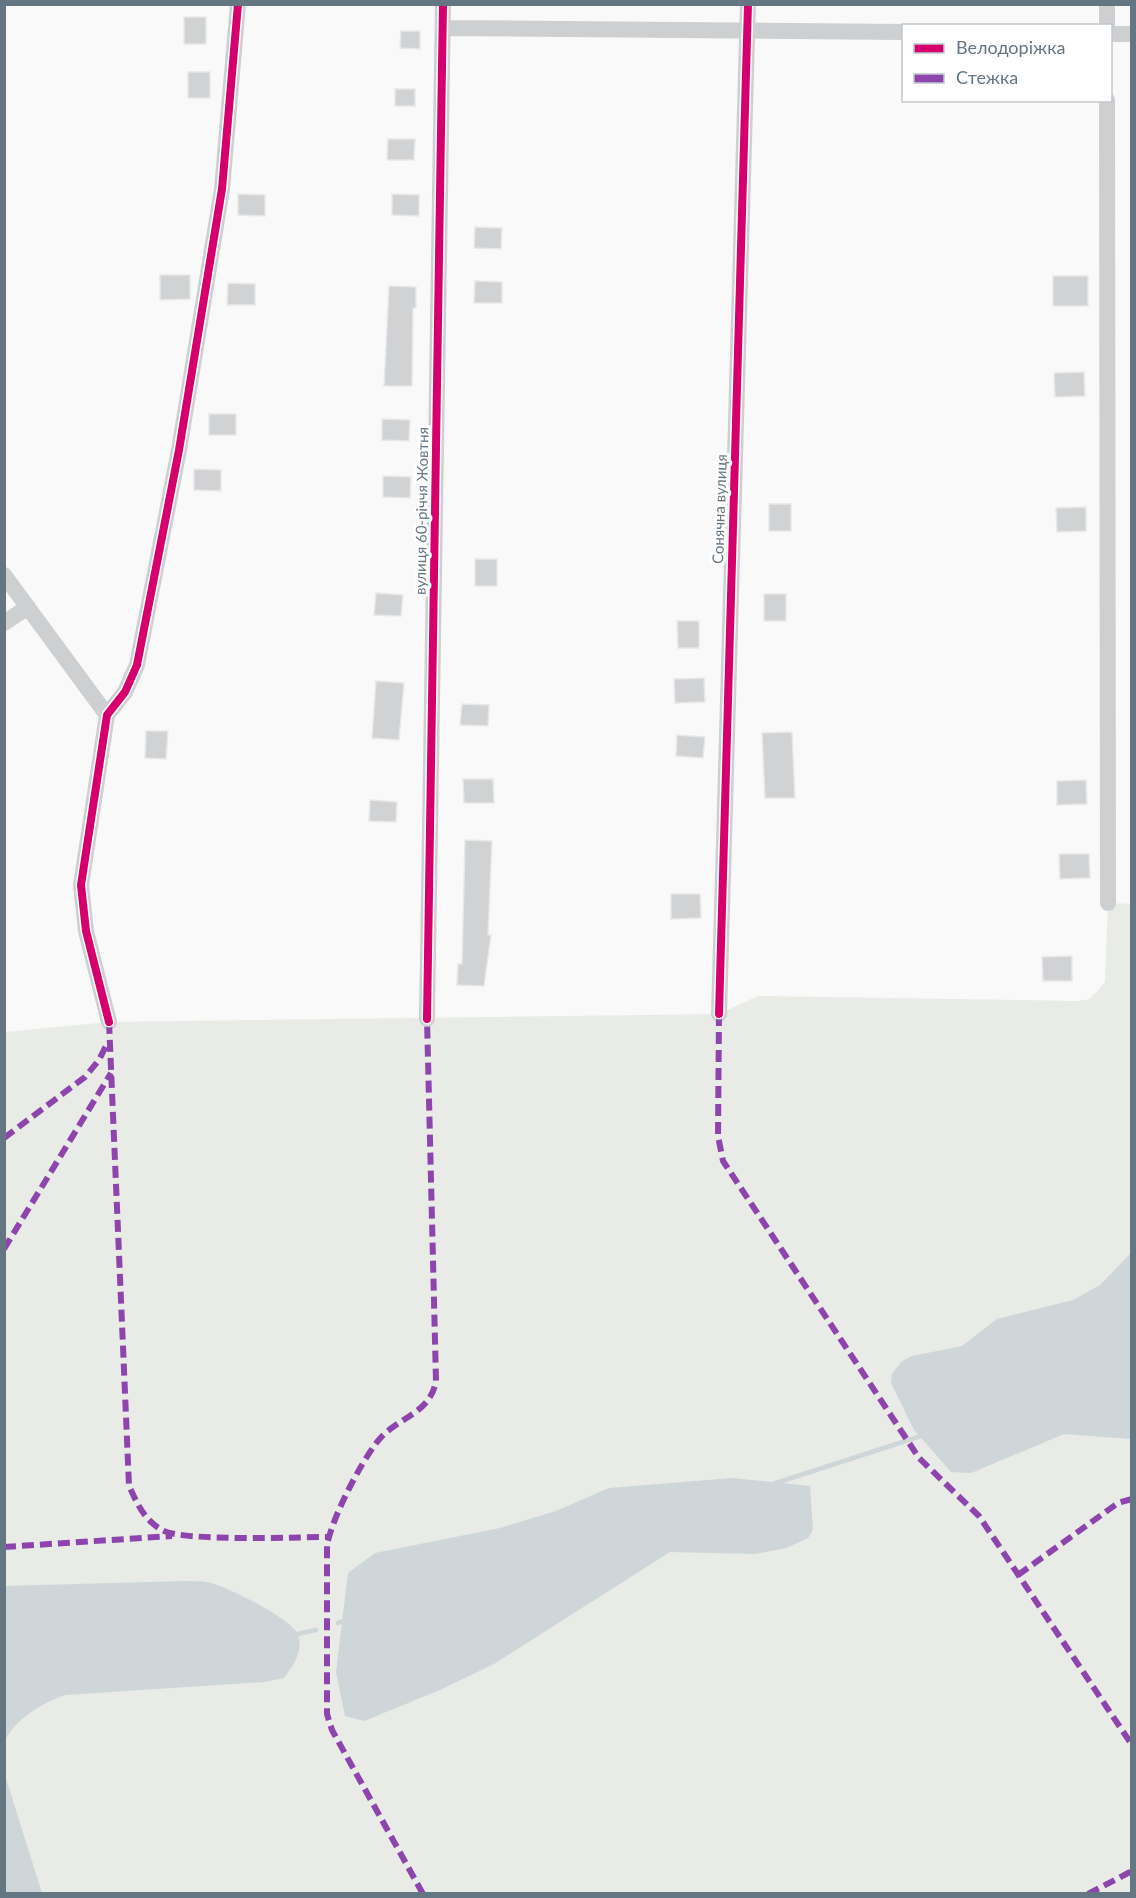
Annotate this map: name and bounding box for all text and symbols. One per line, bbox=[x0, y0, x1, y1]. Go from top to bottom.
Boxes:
legend bbox=[902, 24, 1112, 102]
text: Велодоріжка bbox=[956, 36, 1065, 58]
text: Стежка bbox=[956, 66, 1018, 88]
street label: вулиця 60-річчя Жовтня bbox=[411, 427, 431, 595]
street label: Сонячна вулиця bbox=[708, 454, 730, 564]

